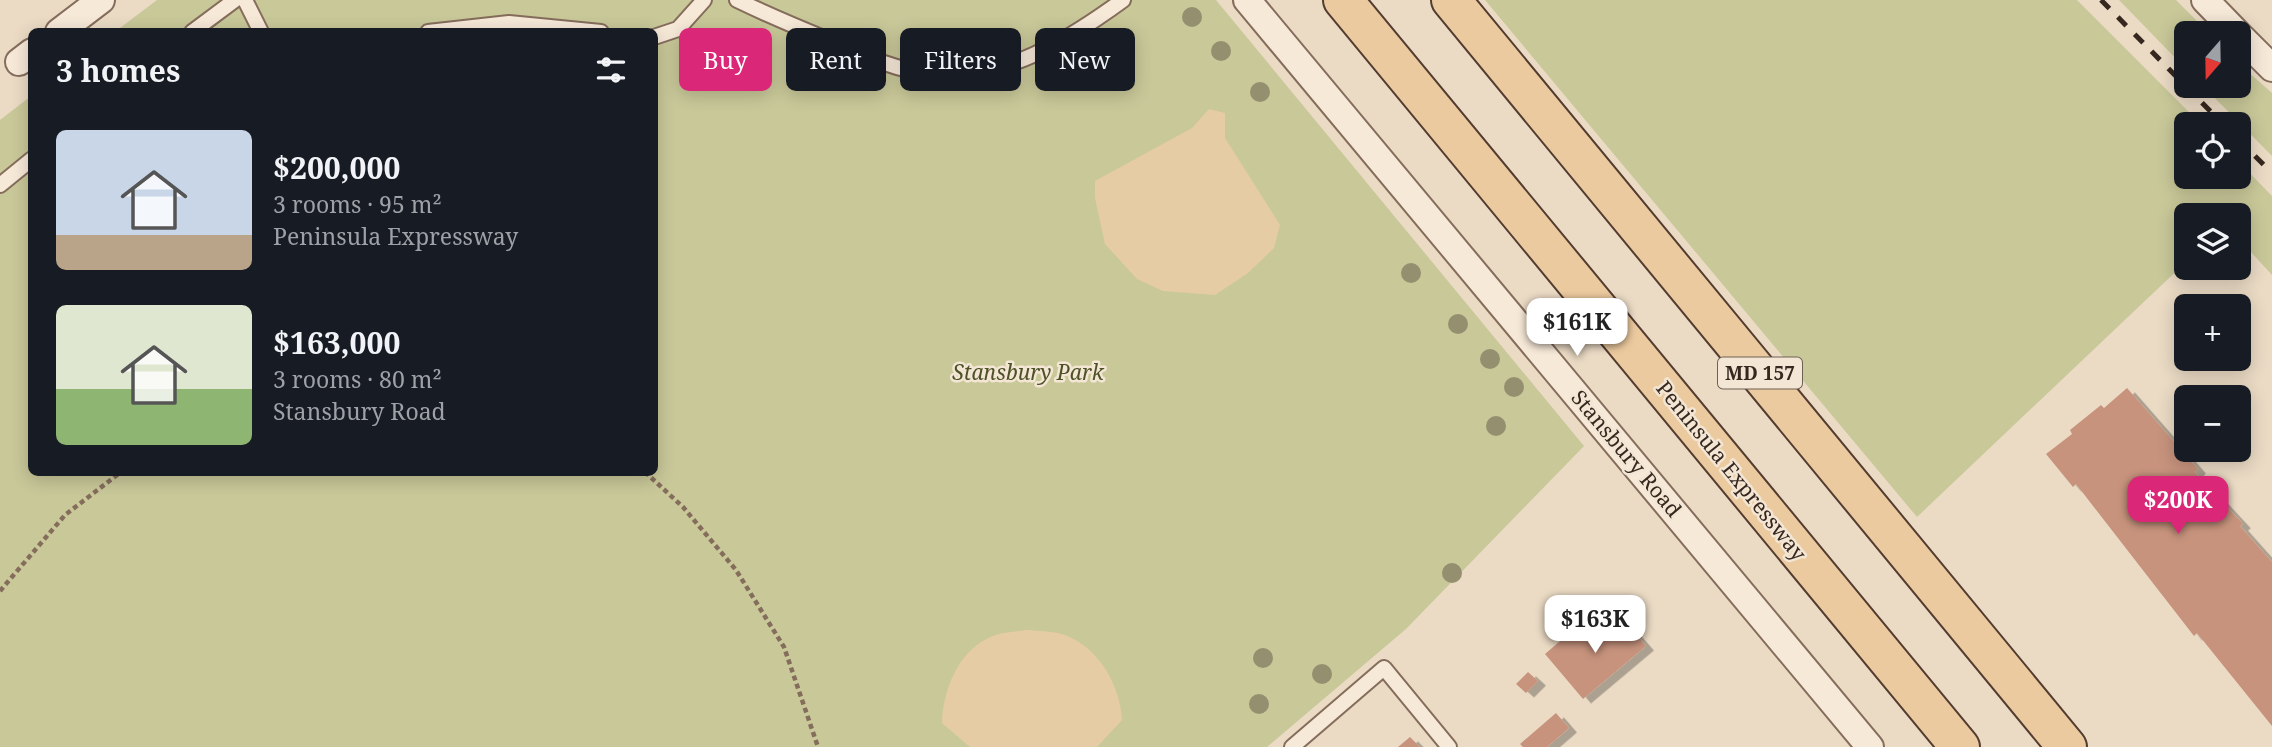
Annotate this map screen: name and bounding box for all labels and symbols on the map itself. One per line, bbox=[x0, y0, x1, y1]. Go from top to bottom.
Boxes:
north arrow bbox=[2174, 21, 2250, 98]
pin: $161K bbox=[1528, 298, 1626, 358]
park label: Stansbury Park bbox=[952, 358, 1105, 386]
road number: MD 157 bbox=[1718, 358, 1802, 388]
street label: Peninsula Expressway bbox=[1650, 375, 1813, 566]
street label: Stansbury Road bbox=[1565, 384, 1688, 523]
pin: $200K bbox=[2129, 476, 2227, 536]
pin: $163K bbox=[1546, 596, 1644, 655]

